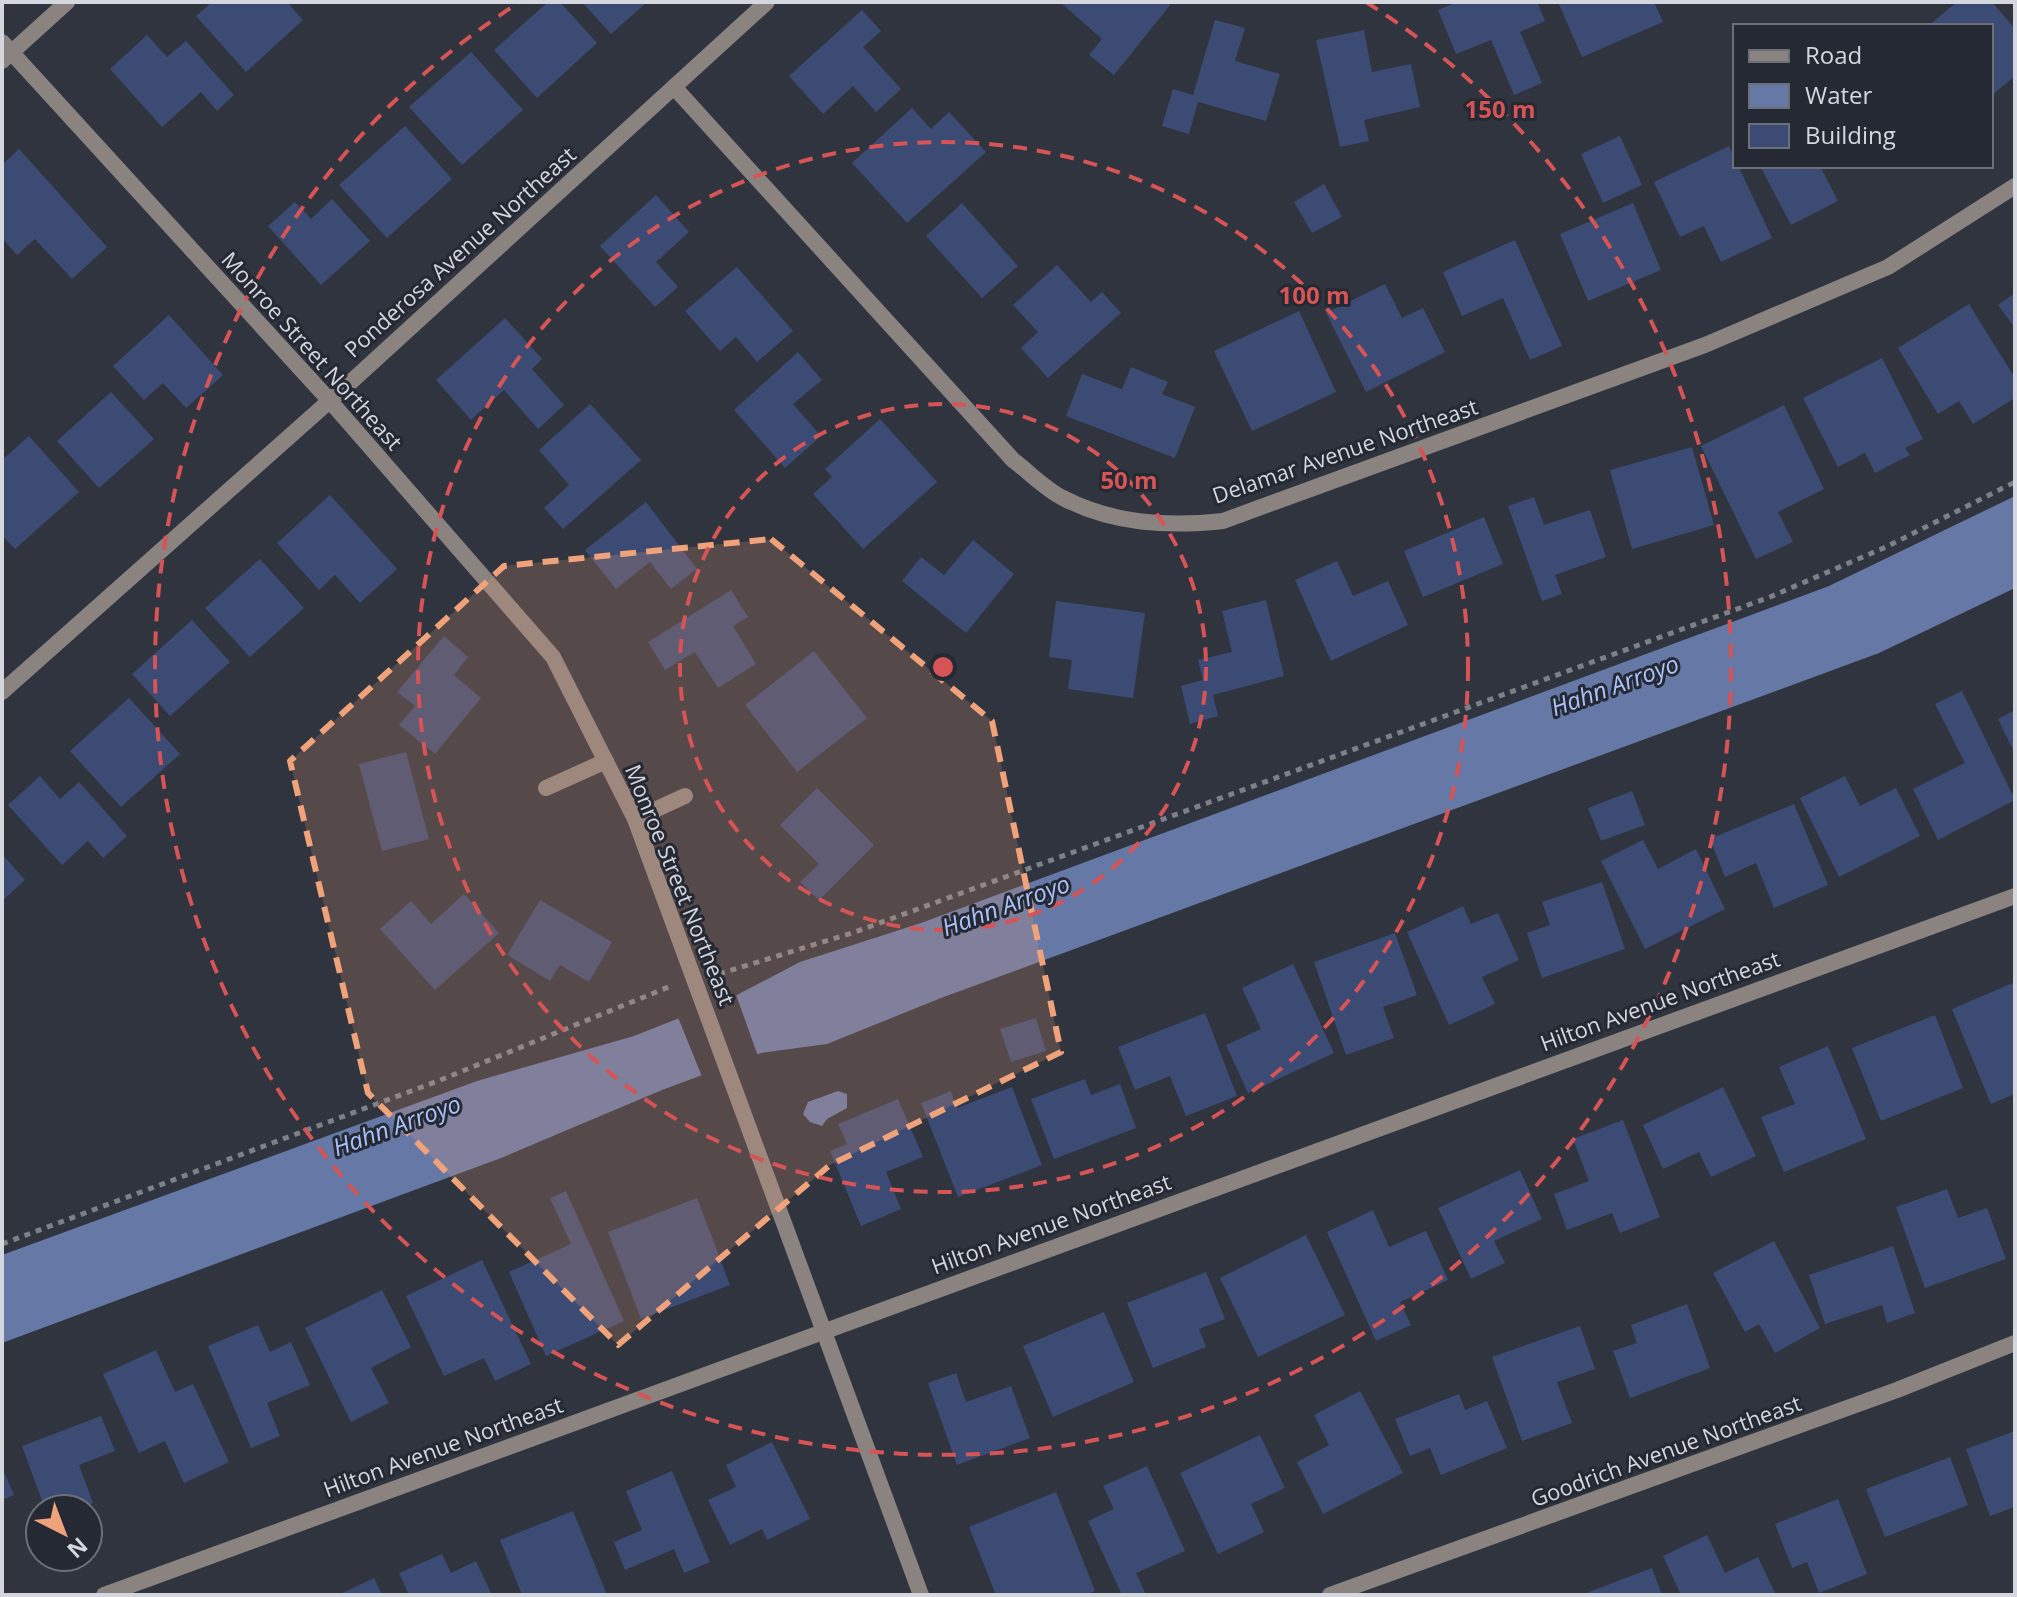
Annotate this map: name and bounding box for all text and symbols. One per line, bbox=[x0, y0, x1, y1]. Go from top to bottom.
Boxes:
legend bbox=[1733, 24, 1993, 168]
text: Road bbox=[1805, 38, 1862, 71]
text: Water bbox=[1805, 78, 1873, 111]
text: 150 m bbox=[1465, 92, 1535, 125]
text: Building bbox=[1805, 118, 1896, 151]
street label: Ponderosa Avenue Northeast bbox=[337, 139, 582, 363]
street label: Monroe Street Northeast bbox=[216, 245, 410, 456]
text: 100 m bbox=[1279, 278, 1349, 311]
street label: Delamar Avenue Northeast bbox=[1208, 390, 1481, 510]
text: 50 m bbox=[1100, 463, 1158, 496]
water label: Hahn Arroyo bbox=[1546, 646, 1683, 723]
centre of rings bbox=[929, 653, 957, 681]
street label: Monroe Street Northeast bbox=[619, 760, 743, 1010]
water label: Hahn Arroyo bbox=[937, 866, 1074, 943]
street label: Hilton Avenue Northeast bbox=[1536, 943, 1784, 1057]
water label: Hahn Arroyo bbox=[328, 1086, 465, 1163]
street label: Hilton Avenue Northeast bbox=[927, 1166, 1175, 1280]
street label: Goodrich Avenue Northeast bbox=[1526, 1387, 1805, 1513]
street label: Hilton Avenue Northeast bbox=[319, 1389, 567, 1503]
north arrow bbox=[24, 1493, 104, 1573]
text: N bbox=[61, 1531, 95, 1566]

